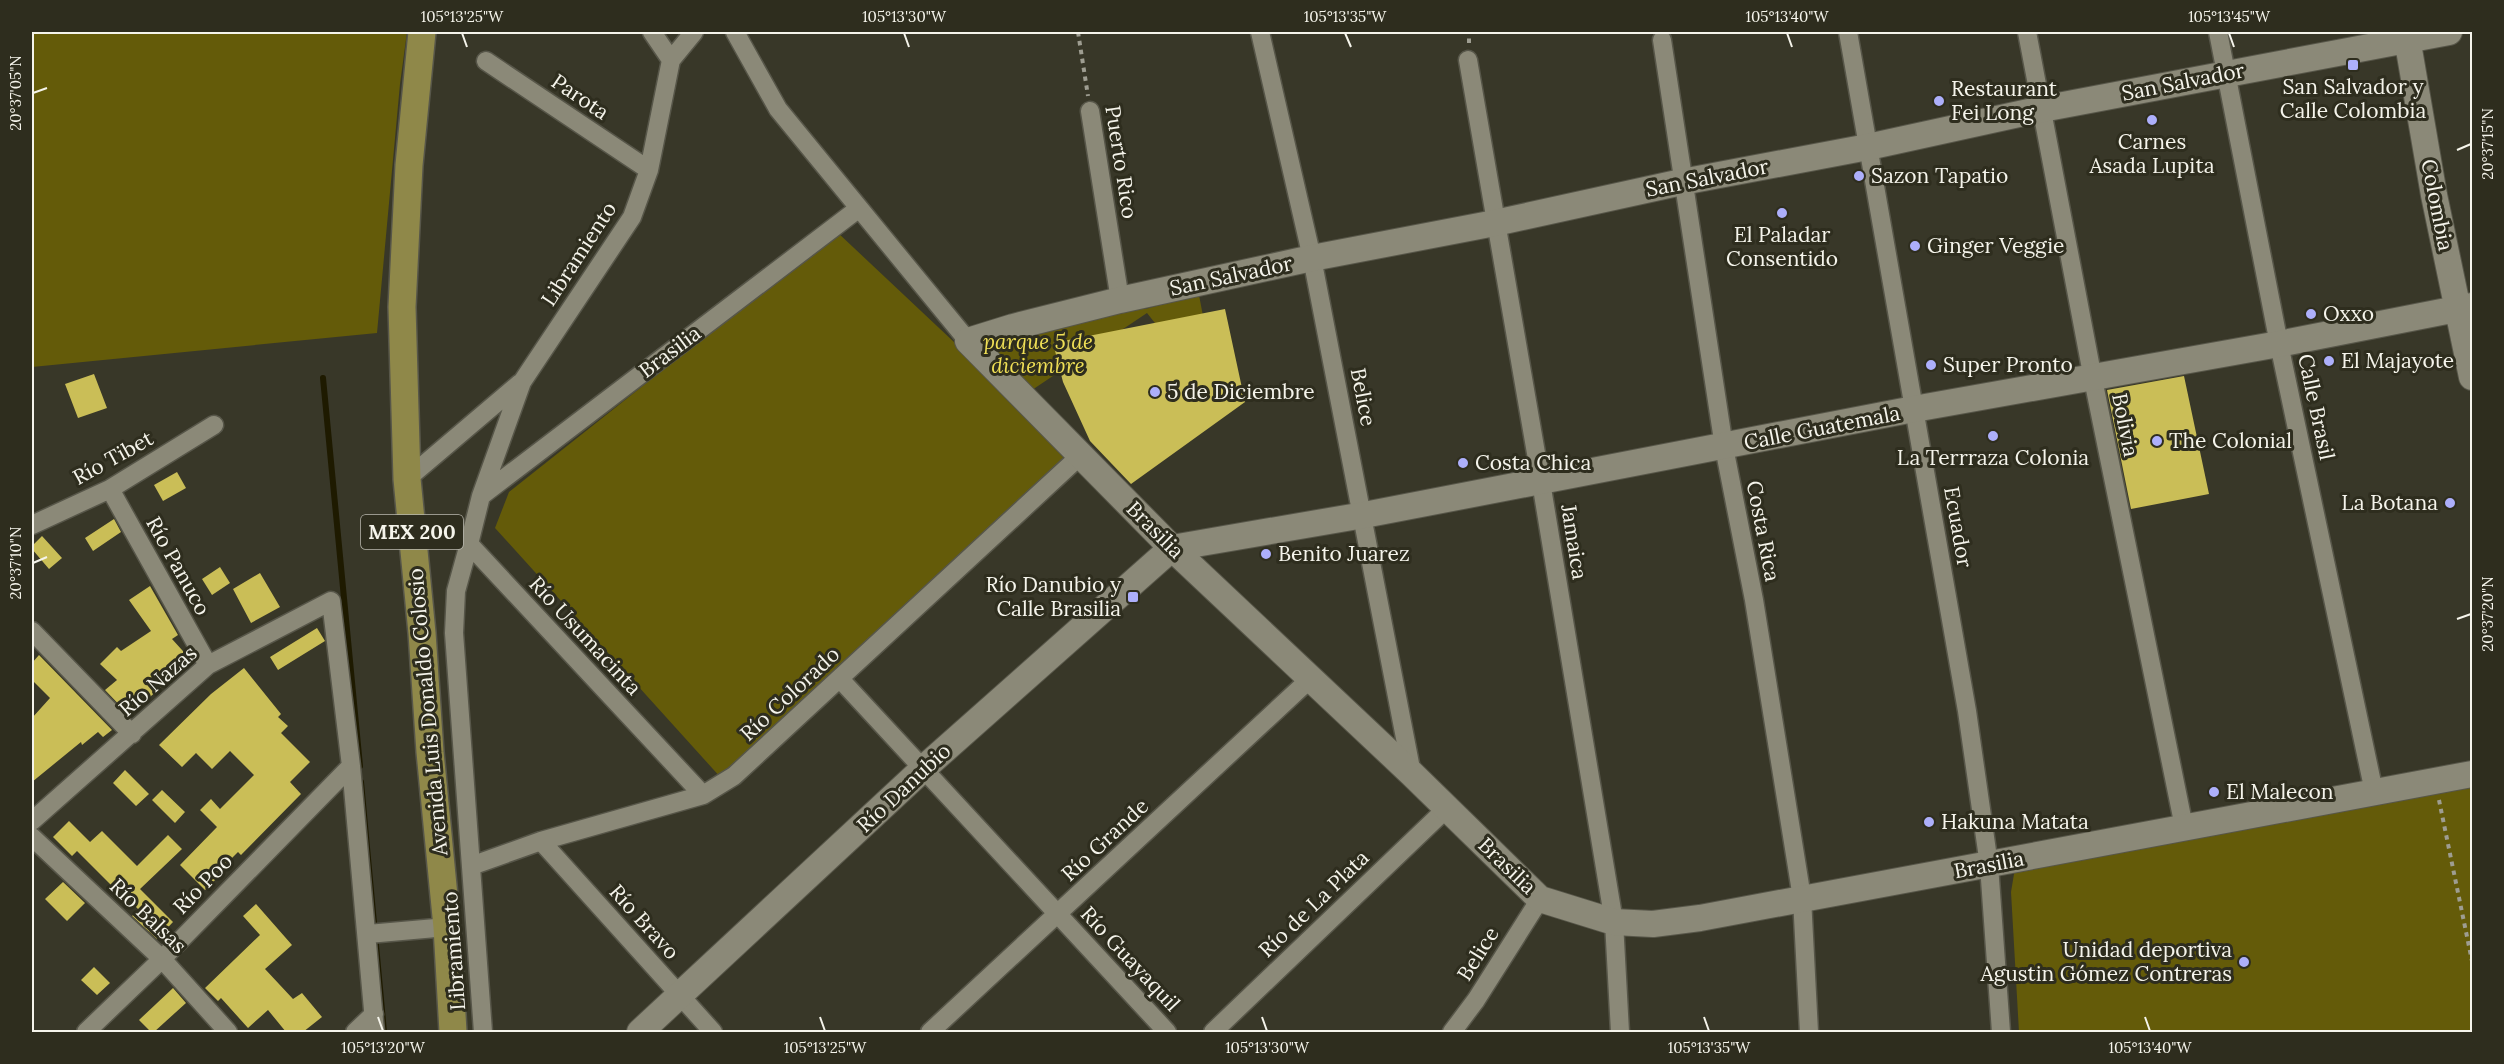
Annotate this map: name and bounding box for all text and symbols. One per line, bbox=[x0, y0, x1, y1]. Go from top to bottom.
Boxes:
text: 105°13'25"W bbox=[421, 7, 504, 26]
text: 105°13'30"W bbox=[862, 7, 947, 26]
text: 105°13'35"W bbox=[1304, 7, 1387, 26]
text: 105°13'40"W bbox=[1746, 7, 1829, 26]
text: 105°13'45"W bbox=[2188, 7, 2271, 26]
text: 20°37'05"N bbox=[6, 55, 25, 131]
street label: San Salvador bbox=[2119, 56, 2247, 107]
marker: San Salvador y Calle Colombia bbox=[2346, 58, 2360, 72]
street label: Parota bbox=[546, 68, 614, 126]
place label: San Salvador y Calle Colombia bbox=[2280, 73, 2426, 124]
place label: Restaurant Fei Long bbox=[1951, 75, 2058, 126]
marker: Restaurant Fei Long bbox=[1932, 94, 1946, 108]
street label: Puerto Rico bbox=[1099, 103, 1144, 220]
text: 20°37'15"N bbox=[2478, 108, 2497, 180]
marker: Carnes Asada Lupita bbox=[2145, 113, 2159, 127]
place label: Carnes Asada Lupita bbox=[2088, 128, 2215, 179]
street label: San Salvador bbox=[1643, 152, 1771, 203]
street label: Colombia bbox=[2415, 157, 2460, 253]
place label: Sazon Tapatio bbox=[1871, 162, 2008, 189]
marker: Sazon Tapatio bbox=[1852, 169, 1866, 183]
street label: Libramiento bbox=[535, 196, 622, 311]
marker: El Paladar Consentido bbox=[1775, 206, 1789, 220]
place label: El Paladar Consentido bbox=[1726, 221, 1838, 272]
place label: Ginger Veggie bbox=[1927, 232, 2064, 259]
marker: Ginger Veggie bbox=[1908, 239, 1922, 253]
street label: San Salvador bbox=[1167, 249, 1295, 302]
place label: Oxxo bbox=[2323, 300, 2374, 327]
marker: Oxxo bbox=[2304, 307, 2318, 321]
street label: Brasilia bbox=[633, 319, 706, 384]
park label: parque 5 de diciembre bbox=[983, 328, 1093, 379]
place label: El Majayote bbox=[2341, 347, 2454, 374]
place label: Super Pronto bbox=[1943, 351, 2073, 378]
street label: Calle Brasil bbox=[2292, 351, 2341, 462]
marker: El Majayote bbox=[2322, 354, 2336, 368]
marker: Super Pronto bbox=[1924, 358, 1938, 372]
street label: Belice bbox=[1345, 366, 1382, 428]
place label: 5 de Diciembre bbox=[1167, 378, 1315, 405]
marker: 5 de Diciembre bbox=[1148, 385, 1162, 399]
street label: Bolivia bbox=[2106, 391, 2145, 459]
street label: Calle Guatemala bbox=[1741, 399, 1903, 456]
street label: Río Tibet bbox=[68, 424, 158, 491]
place label: The Colonial bbox=[2169, 427, 2292, 454]
marker: La Terrraza Colonia bbox=[1986, 429, 2000, 443]
marker: The Colonial bbox=[2150, 434, 2164, 448]
place label: La Terrraza Colonia bbox=[1897, 444, 2089, 471]
place label: Costa Chica bbox=[1475, 449, 1591, 476]
marker: Costa Chica bbox=[1456, 456, 1470, 470]
street label: Costa Rica bbox=[1740, 478, 1787, 584]
street label: Ecuador bbox=[1938, 484, 1979, 569]
place label: La Botana bbox=[2341, 489, 2438, 516]
street label: Brasilia bbox=[1121, 495, 1190, 564]
marker: La Botana bbox=[2443, 496, 2457, 510]
street label: Jamaica bbox=[1555, 501, 1594, 582]
street label: Río Panuco bbox=[140, 512, 217, 620]
road number: MEX 200 bbox=[361, 515, 463, 549]
text: 20°37'10"N bbox=[6, 527, 25, 599]
place label: Benito Juarez bbox=[1278, 540, 1410, 567]
marker: Benito Juarez bbox=[1259, 547, 1273, 561]
street label: Avenida Luis Donaldo Colosio bbox=[401, 567, 454, 858]
street label: Río Usumacinta bbox=[523, 570, 648, 701]
place label: Río Danubio y Calle Brasilia bbox=[985, 571, 1121, 622]
text: 20°37'20"N bbox=[2478, 576, 2497, 652]
marker: Río Danubio y Calle Brasilia bbox=[1126, 590, 1140, 604]
street label: Río Nazas bbox=[113, 639, 202, 722]
street label: Río Colorado bbox=[734, 641, 845, 747]
street label: Río Danubio bbox=[851, 737, 956, 838]
place label: El Malecon bbox=[2226, 778, 2334, 805]
marker: El Malecon bbox=[2207, 785, 2221, 799]
street label: Río Grande bbox=[1055, 792, 1154, 887]
place label: Hakuna Matata bbox=[1941, 808, 2089, 835]
marker: Hakuna Matata bbox=[1922, 815, 1936, 829]
street label: Brasilia bbox=[1473, 831, 1542, 900]
street label: Río de La Plata bbox=[1253, 844, 1375, 963]
street label: Brasilia bbox=[1952, 844, 2026, 885]
street label: Río Poo bbox=[167, 848, 238, 920]
street label: Río Balsas bbox=[104, 872, 193, 959]
street label: Río Bravo bbox=[604, 878, 685, 965]
street label: Libramiento bbox=[436, 891, 471, 1011]
street label: Río Guayaquil bbox=[1075, 900, 1186, 1017]
street label: Belice bbox=[1451, 922, 1505, 986]
place label: Unidad deportiva Agustin Gómez Contreras bbox=[1980, 936, 2232, 987]
marker: Unidad deportiva Agustin Gómez Contreras bbox=[2237, 955, 2251, 969]
text: 105°13'20"W bbox=[341, 1038, 426, 1057]
text: 105°13'25"W bbox=[784, 1038, 867, 1057]
text: 105°13'30"W bbox=[1225, 1038, 1310, 1057]
text: 105°13'35"W bbox=[1668, 1038, 1751, 1057]
text: 105°13'40"W bbox=[2109, 1038, 2192, 1057]

